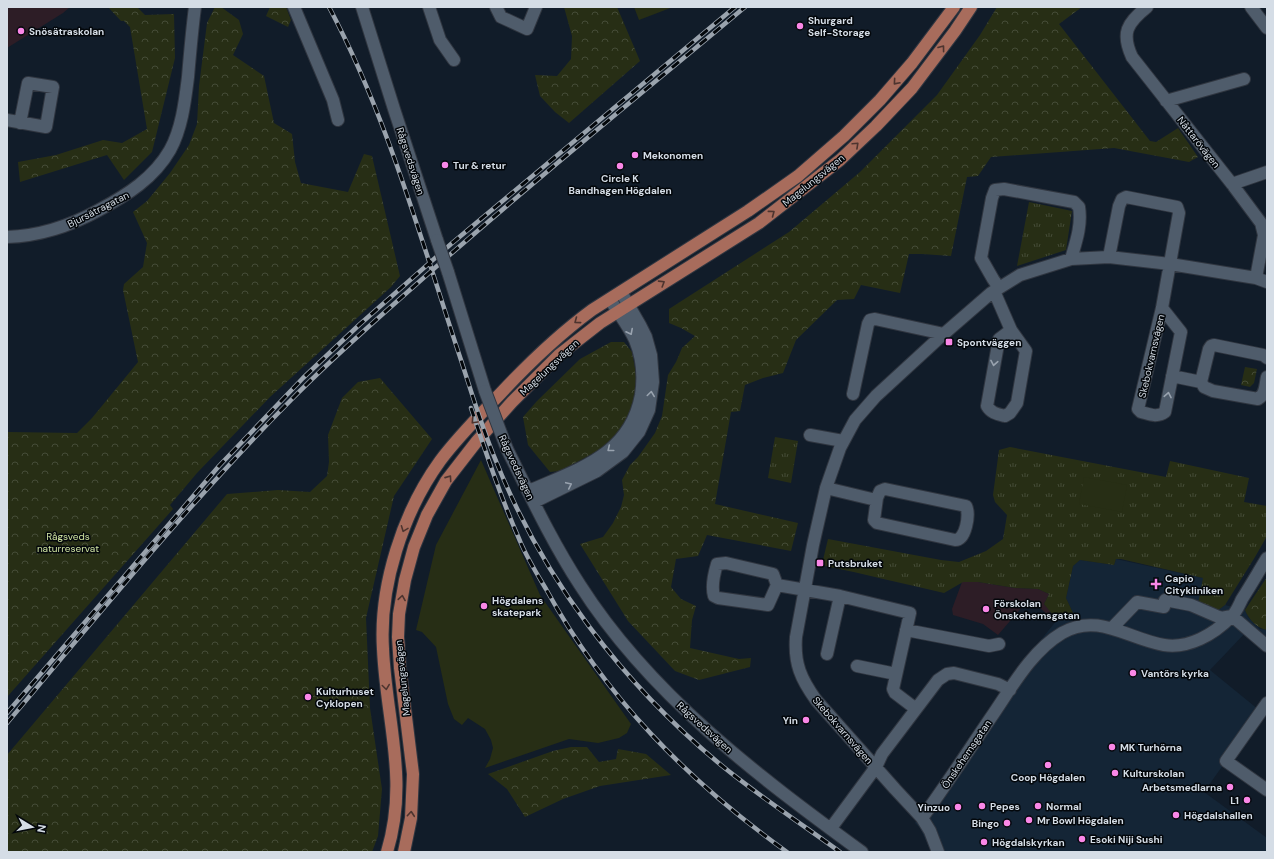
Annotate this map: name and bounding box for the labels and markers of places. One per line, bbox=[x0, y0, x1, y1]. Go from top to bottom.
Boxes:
place label: Shurgard Self-Storage bbox=[808, 14, 870, 39]
marker: Shurgard Self-Storage bbox=[795, 21, 805, 31]
place label: Snösätraskolan bbox=[29, 25, 104, 38]
marker: Snösätraskolan bbox=[16, 26, 26, 36]
place label: Mekonomen bbox=[643, 149, 703, 162]
marker: Mekonomen bbox=[630, 150, 640, 160]
place label: Tur & retur bbox=[453, 159, 506, 172]
marker: Tur & retur bbox=[440, 160, 450, 170]
marker: Circle K Bandhagen Högdalen bbox=[615, 161, 625, 171]
place label: Circle K Bandhagen Högdalen bbox=[568, 172, 672, 197]
place label: Spontväggen bbox=[957, 336, 1021, 349]
marker: Spontväggen bbox=[944, 337, 954, 347]
place label: Putsbruket bbox=[828, 557, 882, 570]
marker: Putsbruket bbox=[815, 558, 825, 568]
place label: Capio Citykliniken bbox=[1165, 572, 1223, 597]
marker: Capio Citykliniken bbox=[1150, 578, 1162, 590]
place label: Högdalens skatepark bbox=[492, 594, 543, 619]
place label: Förskolan Önskehemsgatan bbox=[994, 597, 1080, 622]
marker: Högdalens skatepark bbox=[479, 601, 489, 611]
marker: Förskolan Önskehemsgatan bbox=[981, 604, 991, 614]
place label: Vantörs kyrka bbox=[1141, 667, 1209, 680]
marker: Vantörs kyrka bbox=[1128, 668, 1138, 678]
place label: Kulturhuset Cyklopen bbox=[316, 685, 374, 710]
marker: Kulturhuset Cyklopen bbox=[303, 692, 313, 702]
place label: Yin bbox=[783, 714, 798, 727]
marker: Yin bbox=[801, 715, 811, 725]
place label: MK Turhörna bbox=[1120, 741, 1182, 754]
marker: MK Turhörna bbox=[1107, 742, 1117, 752]
marker: Coop Högdalen bbox=[1043, 760, 1053, 770]
place label: Kulturskolan bbox=[1123, 767, 1184, 780]
marker: Kulturskolan bbox=[1110, 768, 1120, 778]
place label: Coop Högdalen bbox=[1011, 771, 1085, 784]
place label: Arbetsmedlarna bbox=[1142, 781, 1222, 794]
marker: Arbetsmedlarna bbox=[1225, 782, 1235, 792]
place label: L1 bbox=[1230, 794, 1239, 807]
marker: L1 bbox=[1242, 795, 1252, 805]
place label: Pepes bbox=[990, 800, 1020, 813]
place label: Normal bbox=[1046, 800, 1082, 813]
place label: Yinzuo bbox=[918, 801, 950, 814]
marker: Pepes bbox=[977, 801, 987, 811]
marker: Normal bbox=[1033, 801, 1043, 811]
marker: Yinzuo bbox=[953, 802, 963, 812]
place label: Högdalshallen bbox=[1184, 809, 1253, 822]
marker: Högdalshallen bbox=[1171, 810, 1181, 820]
place label: Mr Bowl Högdalen bbox=[1037, 814, 1124, 827]
marker: Mr Bowl Högdalen bbox=[1024, 815, 1034, 825]
place label: Bingo bbox=[972, 817, 999, 830]
marker: Bingo bbox=[1002, 818, 1012, 828]
place label: Esoki Niji Sushi bbox=[1090, 833, 1163, 846]
marker: Esoki Niji Sushi bbox=[1077, 834, 1087, 844]
place label: Högdalskyrkan bbox=[992, 836, 1065, 849]
marker: Högdalskyrkan bbox=[979, 837, 989, 847]

